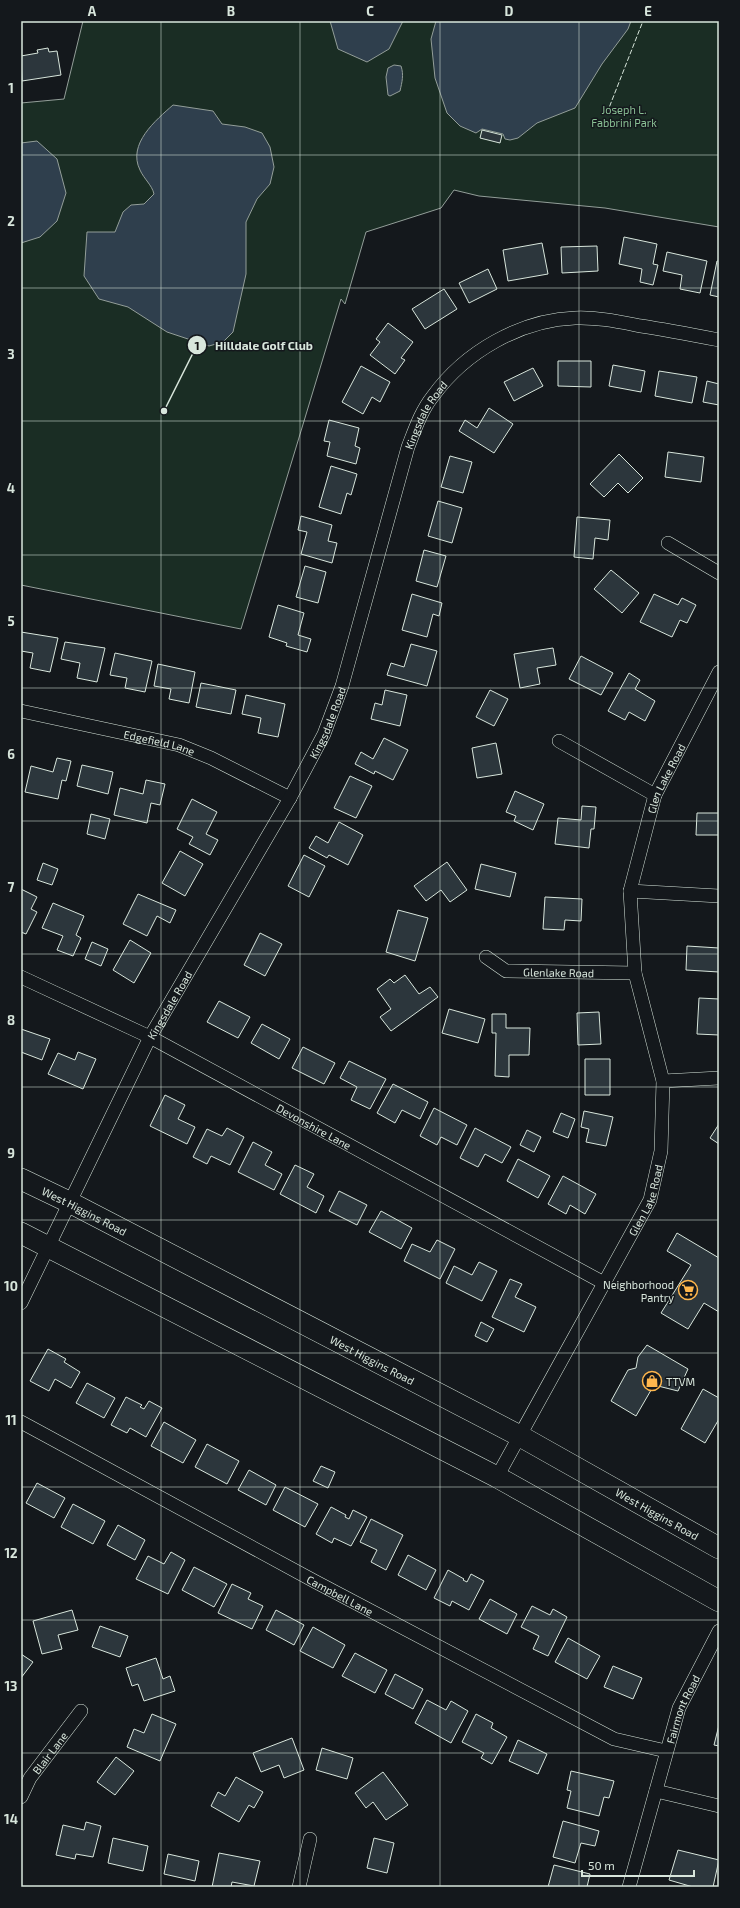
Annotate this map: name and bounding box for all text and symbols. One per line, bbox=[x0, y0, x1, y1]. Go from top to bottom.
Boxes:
text: A bbox=[88, 3, 97, 19]
text: B bbox=[227, 3, 235, 19]
text: C bbox=[366, 3, 374, 19]
text: D bbox=[505, 3, 514, 19]
text: E bbox=[644, 3, 652, 19]
text: 1 bbox=[8, 80, 14, 96]
park label: Joseph L. Fabbrini Park bbox=[591, 103, 657, 129]
text: 2 bbox=[7, 213, 15, 229]
callout: Hilldale Golf Club bbox=[187, 333, 321, 357]
text: 1 bbox=[194, 338, 200, 352]
text: Hilldale Golf Club bbox=[215, 338, 313, 352]
text: 3 bbox=[7, 346, 15, 362]
street label: Kingsdale Road bbox=[401, 378, 449, 451]
text: 4 bbox=[7, 480, 15, 496]
text: 5 bbox=[7, 613, 15, 629]
street label: Kingsdale Road bbox=[306, 685, 348, 760]
street label: Edgefield Lane bbox=[123, 727, 197, 757]
street label: Glen Lake Road bbox=[644, 741, 687, 815]
text: 6 bbox=[7, 746, 15, 762]
text: 7 bbox=[8, 879, 15, 895]
street label: Glenlake Road bbox=[523, 965, 594, 979]
street label: Kingsdale Road bbox=[144, 968, 194, 1041]
text: 8 bbox=[7, 1012, 15, 1028]
street label: Devonshire Lane bbox=[275, 1100, 354, 1151]
text: 9 bbox=[7, 1145, 15, 1161]
street label: Glen Lake Road bbox=[625, 1163, 664, 1238]
street label: West Higgins Road bbox=[40, 1184, 129, 1237]
text: 10 bbox=[4, 1278, 18, 1294]
place label: Neighborhood Pantry bbox=[603, 1278, 674, 1304]
supermarket icon: Neighborhood Pantry bbox=[677, 1279, 699, 1301]
street label: West Higgins Road bbox=[328, 1332, 417, 1387]
shop icon: TTVM bbox=[641, 1370, 663, 1392]
place label: TTVM bbox=[666, 1375, 695, 1388]
text: 11 bbox=[5, 1412, 17, 1428]
street label: West Higgins Road bbox=[614, 1485, 701, 1542]
text: 12 bbox=[4, 1545, 18, 1561]
street label: Campbell Lane bbox=[305, 1572, 376, 1618]
street label: Fairmont Road bbox=[663, 1672, 702, 1745]
text: 13 bbox=[5, 1678, 18, 1694]
street label: Blair Lane bbox=[29, 1729, 70, 1776]
text: 14 bbox=[4, 1811, 18, 1827]
scale bar bbox=[582, 1852, 694, 1878]
text: 50 m bbox=[588, 1858, 615, 1872]

